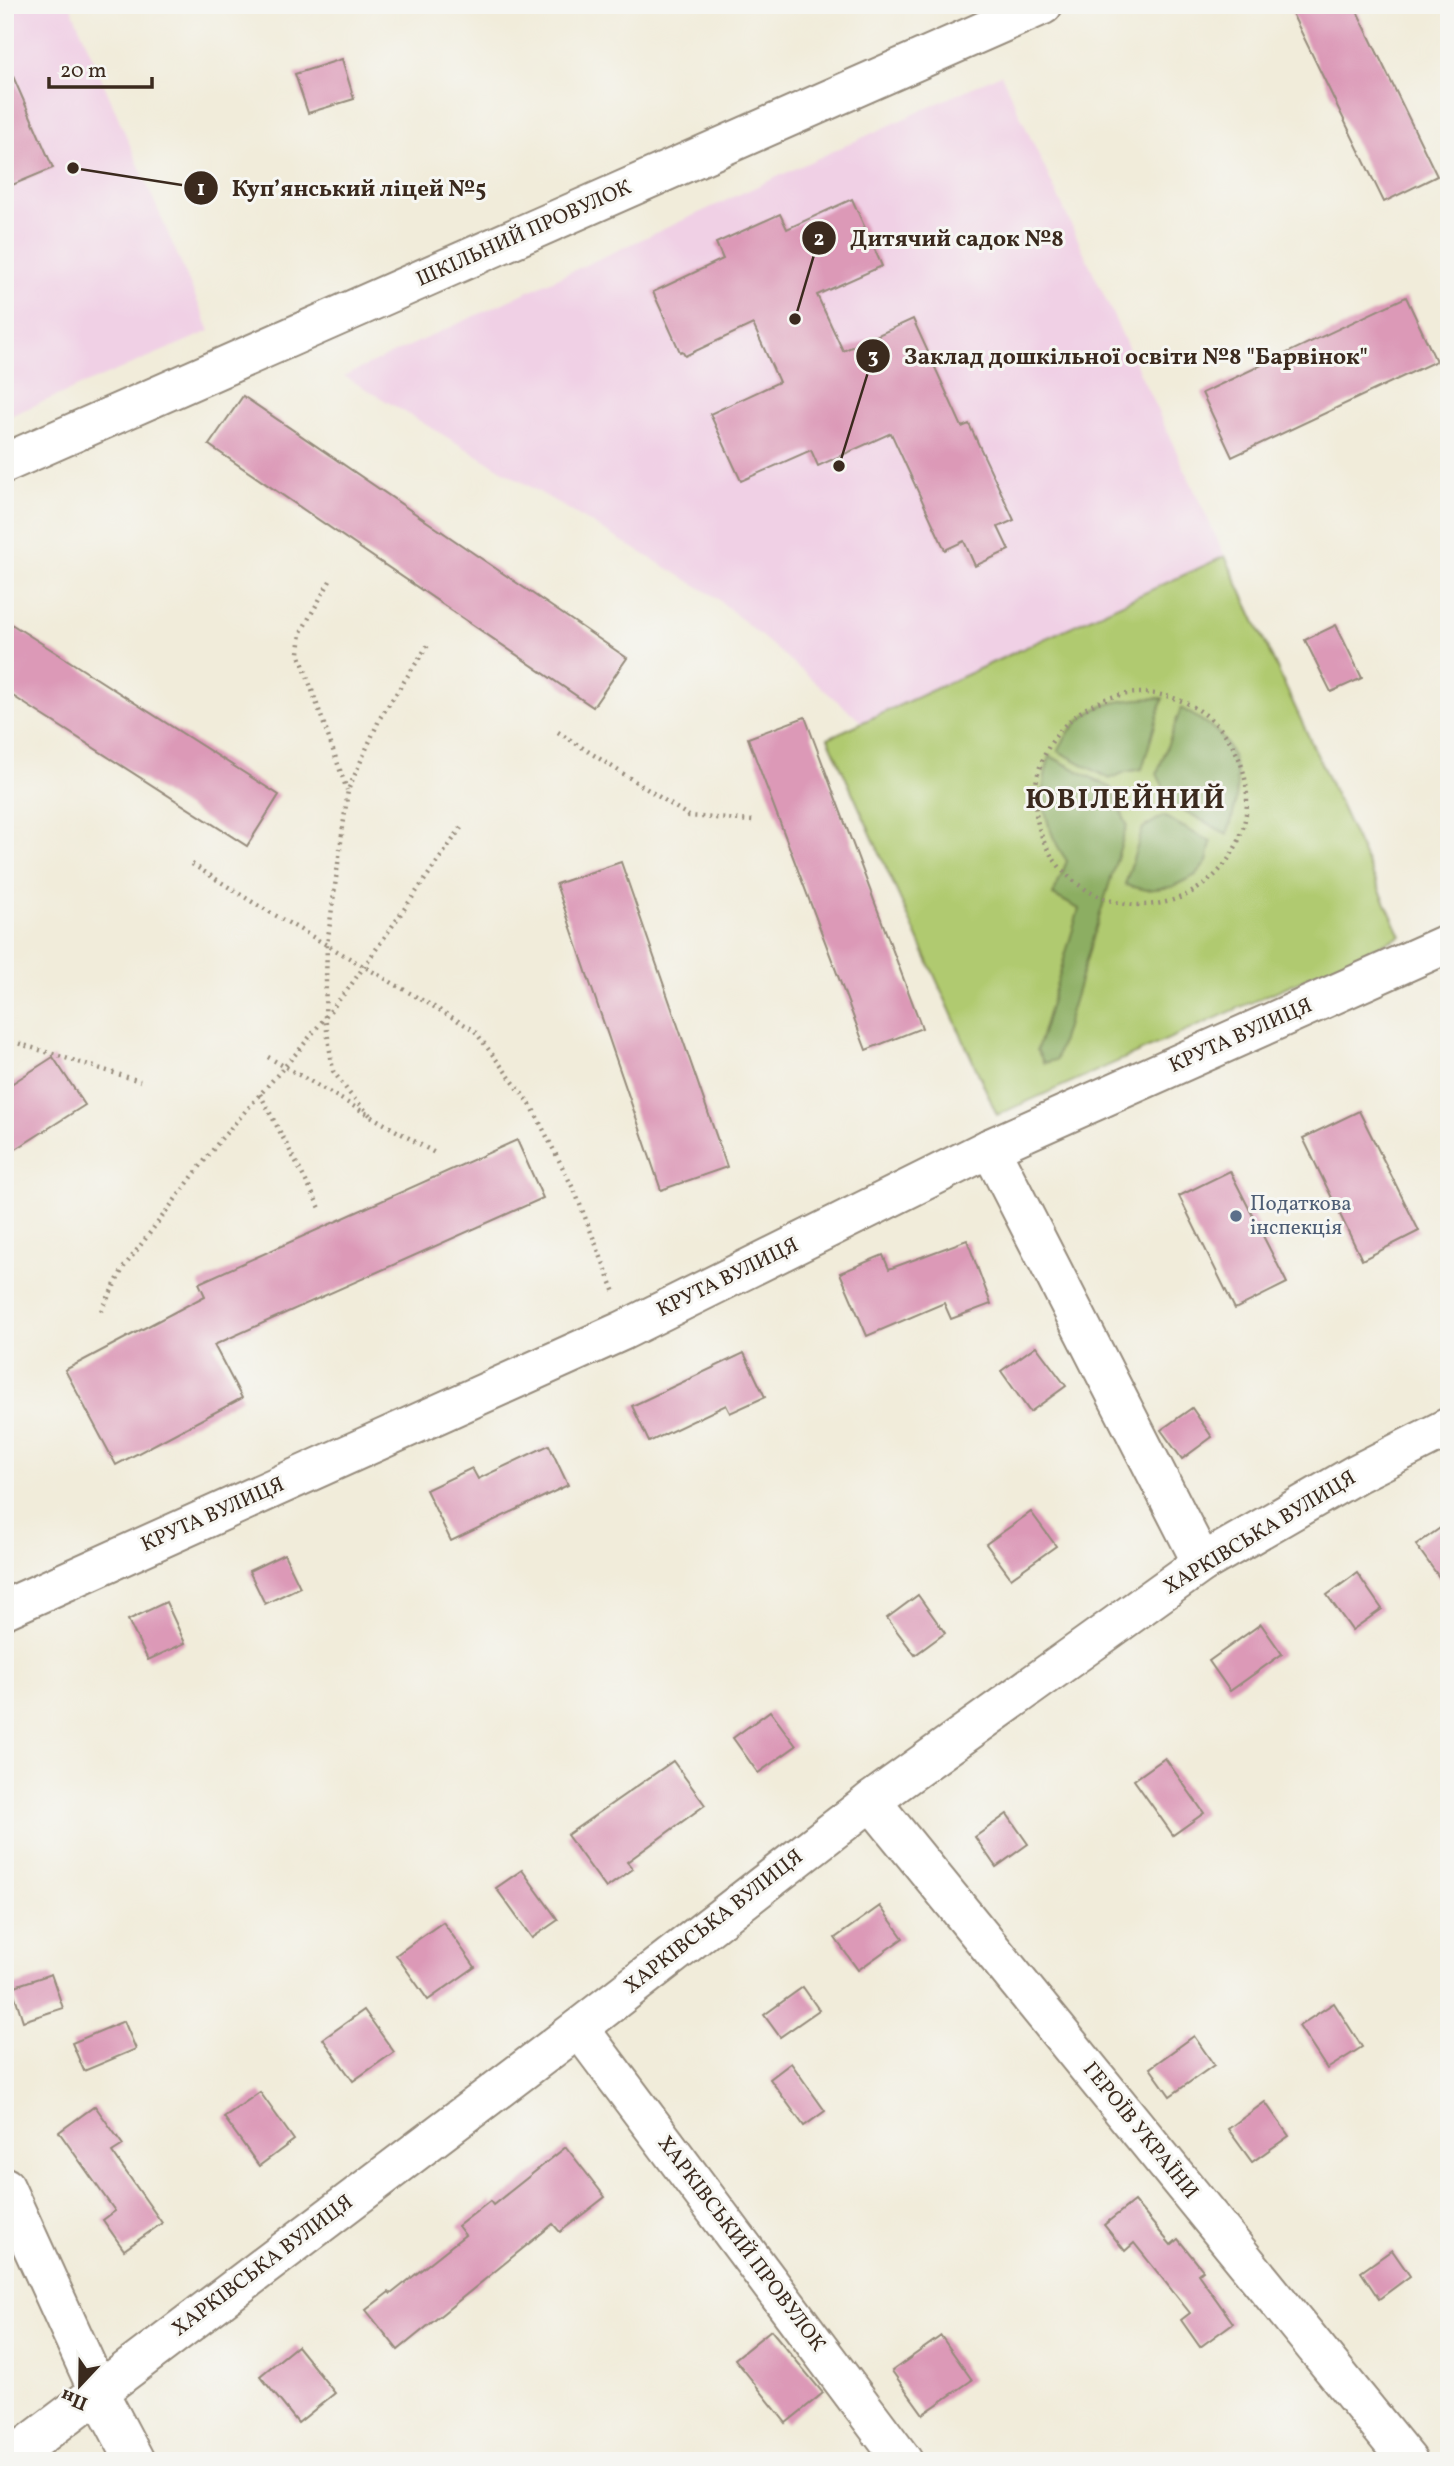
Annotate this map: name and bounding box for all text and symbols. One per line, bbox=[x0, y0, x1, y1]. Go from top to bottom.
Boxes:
scale bar bbox=[49, 46, 152, 90]
text: 20 m bbox=[60, 57, 106, 86]
callout: Куп’янський ліцей №5 bbox=[183, 166, 501, 210]
street label: ШКІЛЬНИЙ ПРОВУЛОК bbox=[412, 173, 636, 295]
text: Куп’янський ліцей №5 bbox=[232, 174, 486, 206]
text: 1 bbox=[197, 175, 205, 204]
callout: Дитячий садок №8 bbox=[801, 216, 1078, 260]
text: Дитячий садок №8 bbox=[850, 224, 1064, 256]
text: 2 bbox=[814, 225, 824, 254]
callout: Заклад дошкільної освіти №8 "Барвінок" bbox=[855, 334, 1382, 378]
text: Заклад дошкільної освіти №8 "Барвінок" bbox=[904, 342, 1368, 374]
text: 3 bbox=[868, 343, 878, 372]
district label: ЮВІЛЕЙНИЙ bbox=[1025, 781, 1227, 820]
street label: КРУТА ВУЛИЦЯ bbox=[1165, 991, 1317, 1081]
place label: Податкова інспекція bbox=[1250, 1190, 1352, 1243]
marker: Податкова інспекція bbox=[1228, 1208, 1244, 1224]
street label: КРУТА ВУЛИЦЯ bbox=[652, 1231, 804, 1325]
street label: ХАРКІВСЬКА ВУЛИЦЯ bbox=[1158, 1464, 1362, 1602]
street label: КРУТА ВУЛИЦЯ bbox=[137, 1470, 289, 1560]
street label: ХАРКІВСЬКА ВУЛИЦЯ bbox=[619, 1843, 809, 2001]
street label: ГЕРОЇВ УКРАЇНИ bbox=[1076, 2056, 1204, 2206]
street label: ХАРКІВСЬКИЙ ПРОВУЛОК bbox=[650, 2130, 832, 2358]
street label: ХАРКІВСЬКА ВУЛИЦЯ bbox=[167, 2188, 359, 2344]
north arrow bbox=[46, 2350, 116, 2420]
text: Пн bbox=[57, 2382, 92, 2416]

